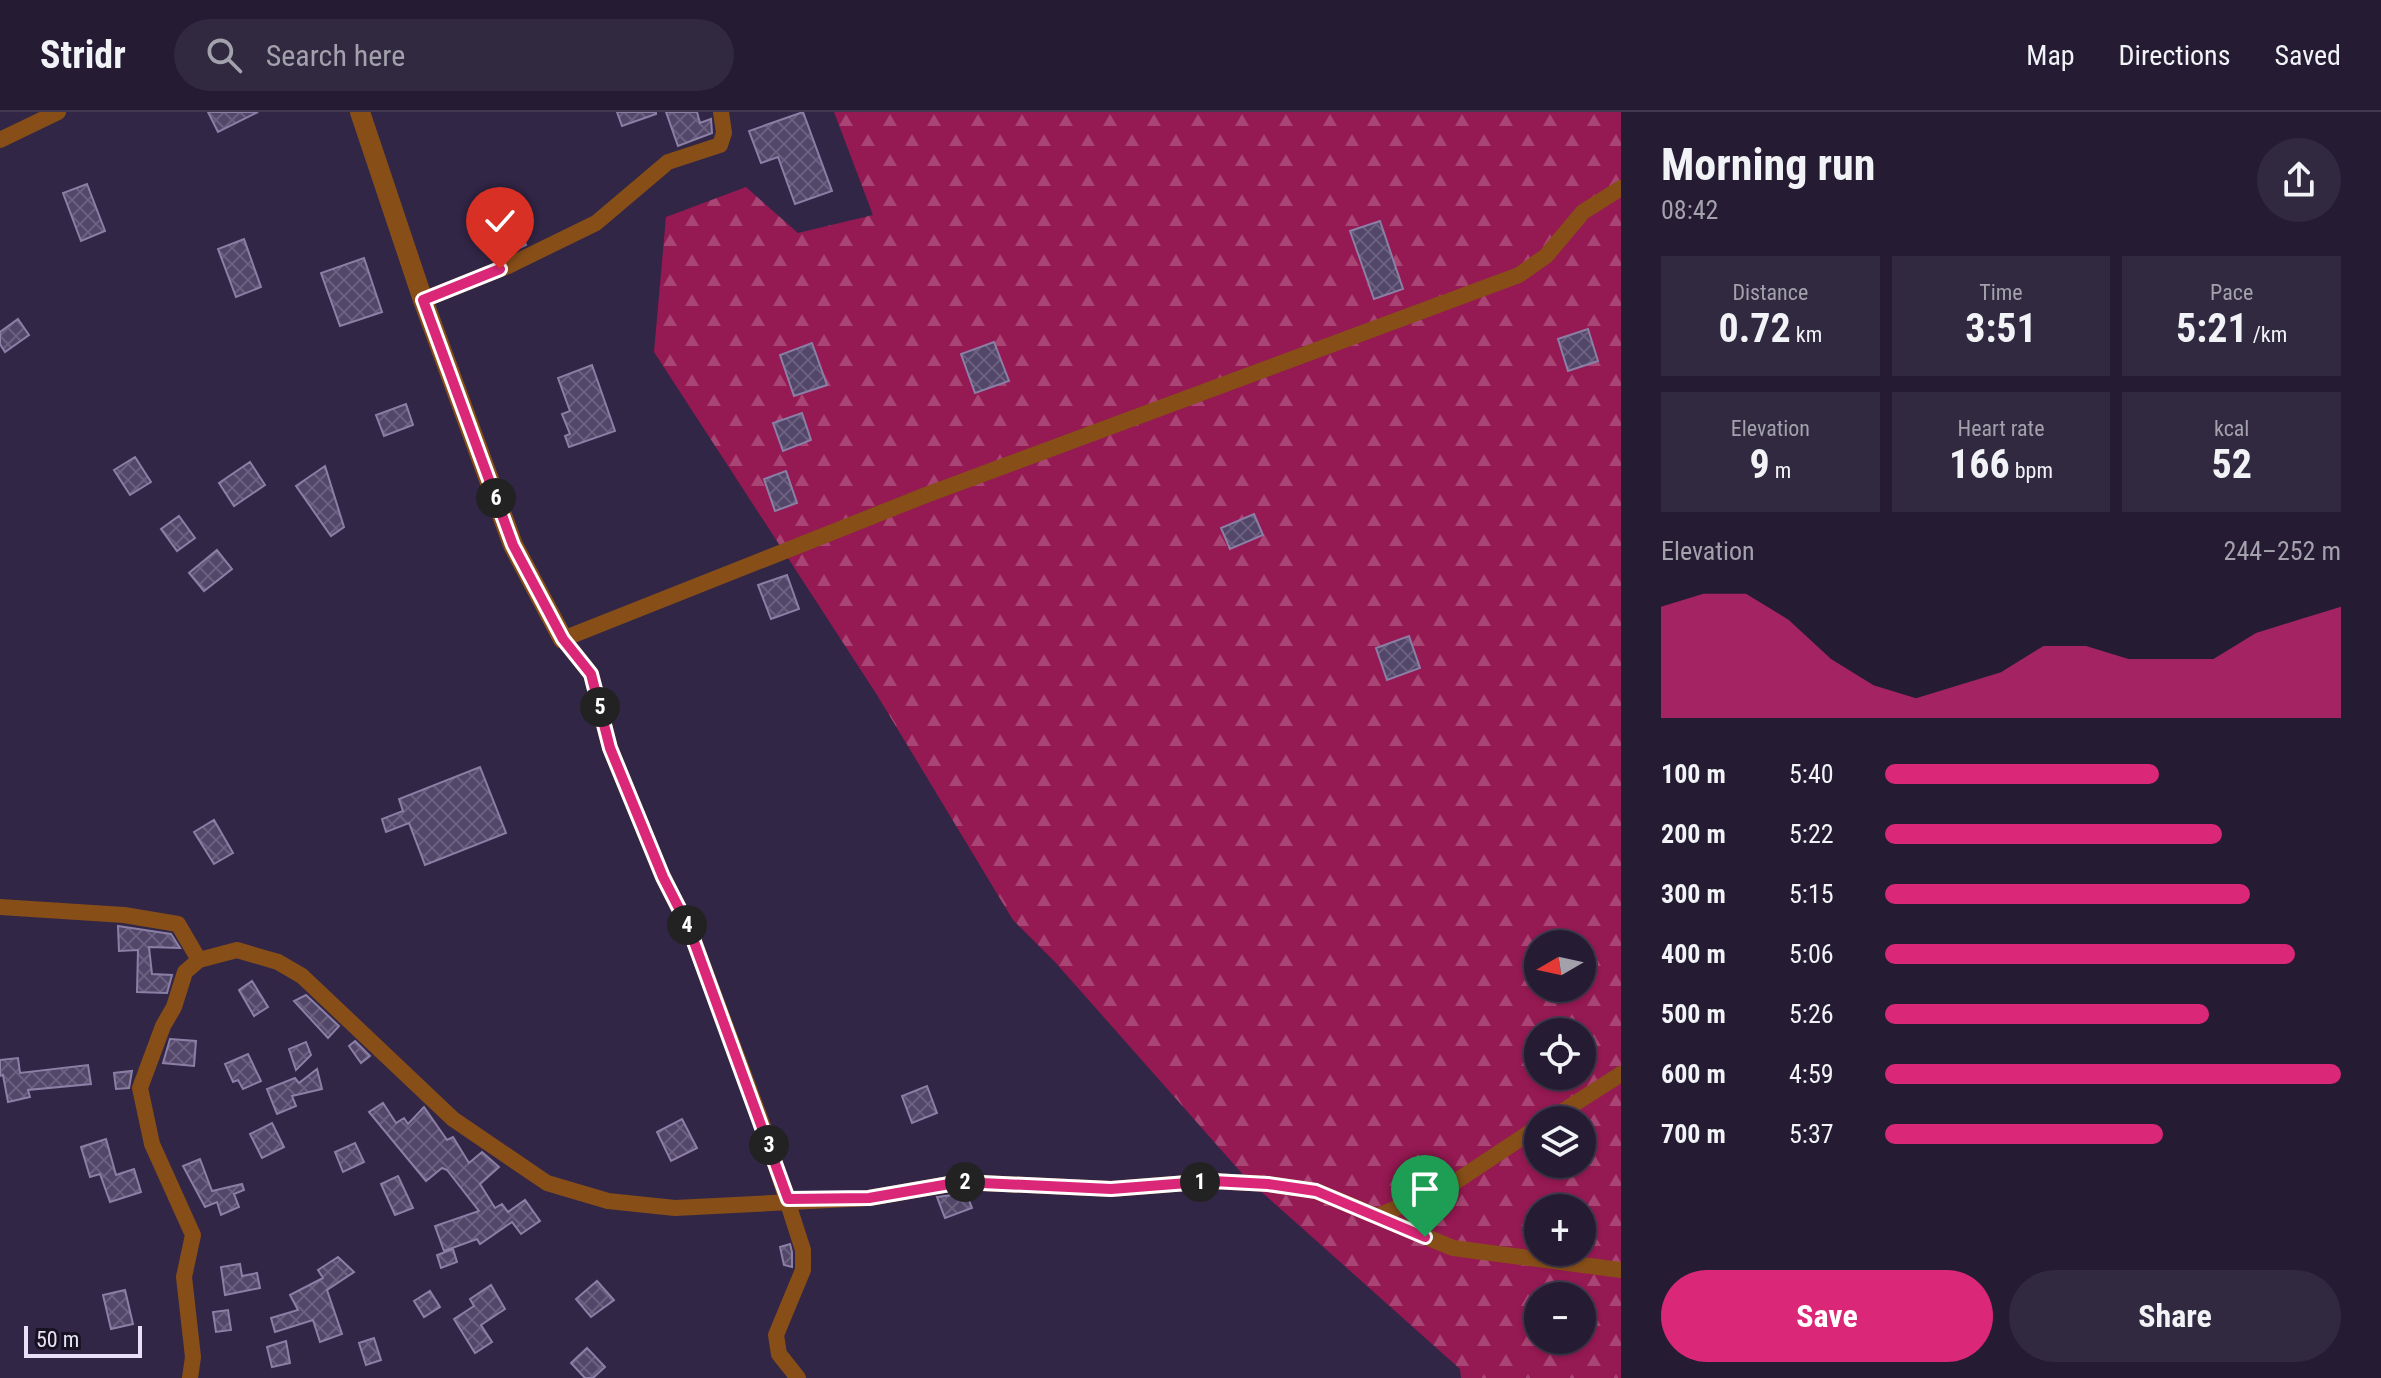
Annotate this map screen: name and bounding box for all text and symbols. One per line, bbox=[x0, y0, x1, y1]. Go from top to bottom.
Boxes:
search box bbox=[174, 19, 734, 91]
text: Stridr bbox=[40, 33, 126, 77]
icon: search bbox=[202, 33, 246, 77]
text: Search here bbox=[266, 38, 405, 73]
text: Map bbox=[2026, 39, 2075, 72]
text: Directions bbox=[2119, 39, 2230, 72]
text: Saved bbox=[2274, 39, 2341, 72]
button: share bbox=[2257, 138, 2341, 222]
text: Morning run bbox=[1661, 139, 1875, 191]
pin bbox=[466, 187, 534, 269]
text: 08:42 bbox=[1661, 195, 1718, 225]
icon: check bbox=[478, 199, 522, 243]
text: Distance bbox=[1732, 280, 1808, 305]
text: Time bbox=[1979, 280, 2023, 305]
text: Pace bbox=[2210, 280, 2253, 305]
text: 0.72 bbox=[1718, 305, 1791, 352]
text: 3:51 bbox=[1965, 305, 2037, 352]
text: 5:21 bbox=[2176, 305, 2248, 352]
text: km bbox=[1791, 322, 1822, 347]
text: /km bbox=[2248, 322, 2287, 347]
text: Elevation bbox=[1731, 416, 1810, 441]
text: Heart rate bbox=[1958, 416, 2044, 441]
text: kcal bbox=[2214, 416, 2249, 441]
text: 9 bbox=[1749, 441, 1770, 488]
text: 166 bbox=[1949, 441, 2010, 488]
text: 52 bbox=[2211, 441, 2252, 488]
text: m bbox=[1770, 458, 1791, 483]
text: bpm bbox=[2010, 458, 2053, 483]
pin: 6 bbox=[476, 478, 516, 518]
text: 6 bbox=[490, 485, 502, 510]
text: Elevation bbox=[1661, 536, 1755, 566]
text: 244–252 m bbox=[2224, 536, 2341, 566]
pin: 5 bbox=[580, 687, 620, 727]
text: 5 bbox=[594, 694, 606, 719]
text: 100 m bbox=[1661, 759, 1726, 789]
text: 5:40 bbox=[1789, 759, 1834, 789]
text: 200 m bbox=[1661, 819, 1726, 849]
text: 5:22 bbox=[1789, 819, 1834, 849]
text: 300 m bbox=[1661, 879, 1726, 909]
text: 5:15 bbox=[1789, 879, 1834, 909]
pin: 4 bbox=[667, 905, 707, 945]
text: 4 bbox=[681, 912, 693, 937]
north arrow bbox=[1524, 930, 1596, 1002]
map controls bbox=[1524, 930, 1596, 1354]
text: 400 m bbox=[1661, 939, 1726, 969]
text: 5:06 bbox=[1789, 939, 1834, 969]
text: 500 m bbox=[1661, 999, 1726, 1029]
text: 5:26 bbox=[1789, 999, 1834, 1029]
button: locate bbox=[1524, 1018, 1596, 1090]
text: 600 m bbox=[1661, 1059, 1726, 1089]
text: 4:59 bbox=[1789, 1059, 1834, 1089]
button: layers bbox=[1524, 1106, 1596, 1178]
text: 700 m bbox=[1661, 1119, 1726, 1149]
text: 5:37 bbox=[1789, 1119, 1834, 1149]
pin: 3 bbox=[749, 1125, 789, 1165]
text: 3 bbox=[763, 1132, 775, 1157]
pin bbox=[1391, 1155, 1459, 1237]
pin: 2 bbox=[945, 1162, 985, 1202]
pin: 1 bbox=[1180, 1162, 1220, 1202]
icon: arrive bbox=[1403, 1167, 1447, 1211]
text: 2 bbox=[959, 1169, 971, 1194]
text: 1 bbox=[1194, 1169, 1206, 1194]
button: + bbox=[1524, 1194, 1596, 1266]
button: Save bbox=[1661, 1270, 1993, 1362]
button: Share bbox=[2009, 1270, 2341, 1362]
button: − bbox=[1524, 1282, 1596, 1354]
scale bar bbox=[24, 1322, 142, 1358]
text: 50 m bbox=[36, 1327, 79, 1352]

